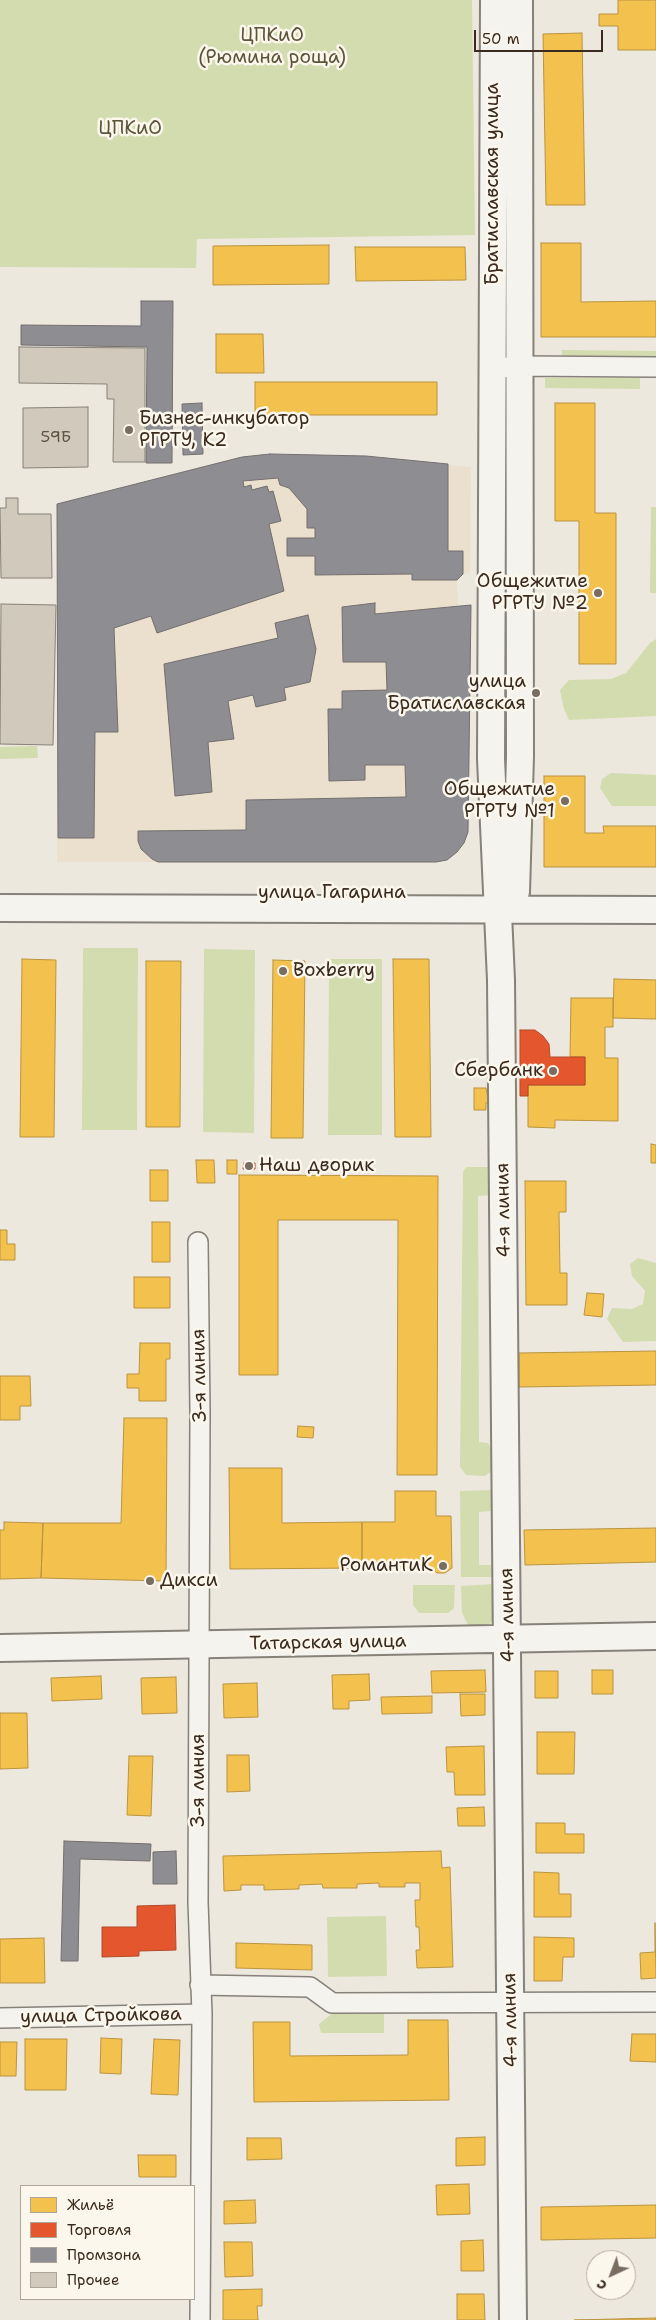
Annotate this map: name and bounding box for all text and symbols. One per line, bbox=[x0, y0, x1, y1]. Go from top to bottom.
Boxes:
scale bar bbox=[476, 20, 605, 52]
park label: ЦПКиО (Рюмина роща) bbox=[198, 25, 346, 69]
text: 50 m bbox=[482, 29, 520, 49]
street label: Братиславская улица bbox=[482, 83, 504, 285]
park label: ЦПКиО bbox=[98, 118, 162, 140]
place label: Бизнес-инкубатор РГРТУ, К2 bbox=[139, 408, 309, 452]
marker: Бизнес-инкубатор РГРТУ, К2 bbox=[123, 424, 135, 436]
house number: 59Б bbox=[41, 428, 71, 448]
place label: Общежитие РГРТУ №2 bbox=[477, 571, 588, 615]
marker: Общежитие РГРТУ №2 bbox=[592, 587, 604, 599]
place label: улица Братиславская bbox=[387, 671, 526, 715]
marker: улица Братиславская bbox=[530, 687, 542, 699]
place label: Общежитие РГРТУ №1 bbox=[444, 779, 555, 823]
marker: Общежитие РГРТУ №1 bbox=[559, 795, 571, 807]
street label: улица Гагарина bbox=[258, 882, 406, 904]
place label: Boxberry bbox=[293, 960, 375, 982]
marker: Boxberry bbox=[277, 965, 289, 977]
place label: Сбербанк bbox=[454, 1060, 543, 1082]
marker: Сбербанк bbox=[547, 1065, 559, 1077]
place label: Наш дворик bbox=[259, 1155, 374, 1177]
marker: Наш дворик bbox=[243, 1160, 255, 1172]
street label: 4-я линия bbox=[492, 1162, 516, 1258]
street label: 3-я линия bbox=[188, 1328, 212, 1424]
place label: РомантиК bbox=[339, 1555, 433, 1577]
marker: РомантиК bbox=[437, 1560, 449, 1572]
street label: 4-я линия bbox=[496, 1567, 520, 1663]
place label: Дикси bbox=[160, 1570, 218, 1592]
marker: Дикси bbox=[144, 1575, 156, 1587]
street label: Татарская улица bbox=[249, 1630, 407, 1656]
street label: 3-я линия bbox=[188, 1734, 210, 1828]
street label: 4-я линия bbox=[499, 1972, 523, 2068]
street label: улица Стройкова bbox=[20, 2003, 182, 2029]
legend bbox=[20, 2185, 195, 2300]
text: Жильё bbox=[67, 2195, 114, 2215]
text: Торговля bbox=[67, 2220, 132, 2240]
text: Промзона bbox=[67, 2245, 141, 2265]
north arrow bbox=[586, 2250, 636, 2300]
text: Прочее bbox=[67, 2270, 119, 2290]
text: С bbox=[592, 2276, 611, 2295]

